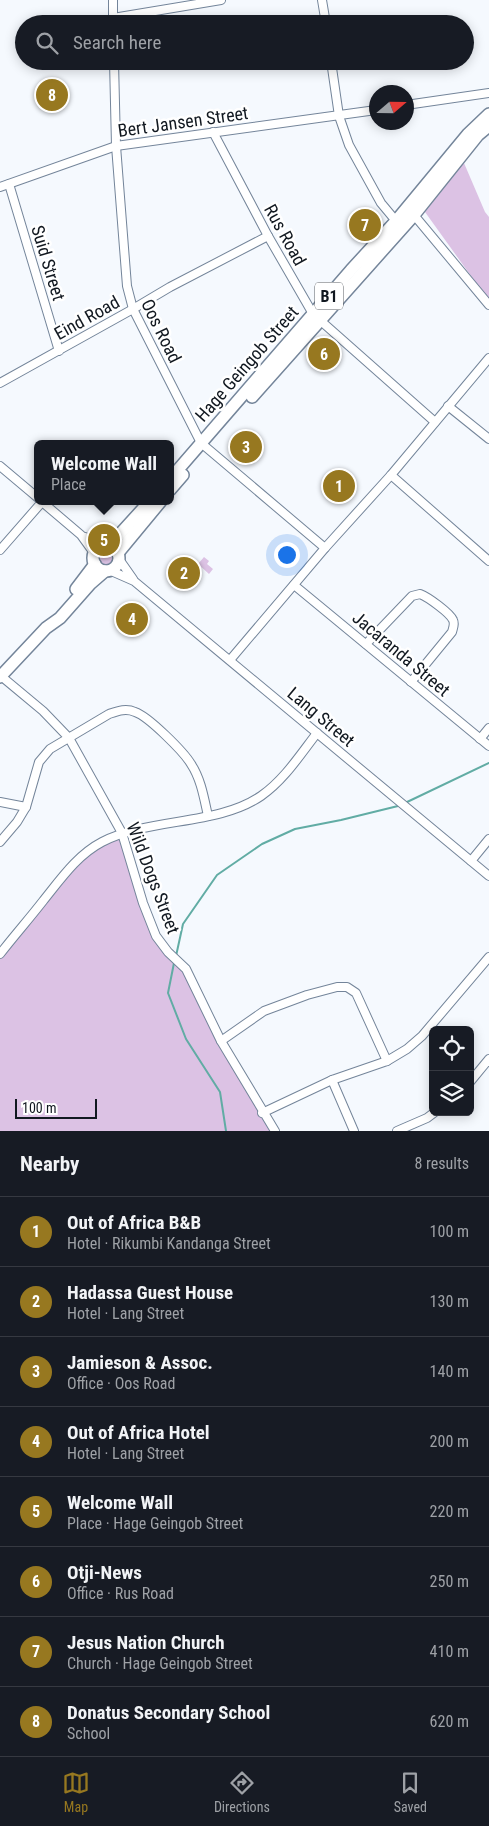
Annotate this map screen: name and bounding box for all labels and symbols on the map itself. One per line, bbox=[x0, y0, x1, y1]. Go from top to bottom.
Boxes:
pin: 8 bbox=[36, 76, 68, 114]
north arrow bbox=[369, 85, 414, 130]
street label: Bert Jansen Street bbox=[116, 102, 249, 141]
street label: Rus Road bbox=[260, 200, 311, 269]
pin: 7 bbox=[349, 206, 381, 244]
street label: Suid Street bbox=[27, 223, 70, 303]
road number: B1 bbox=[315, 282, 343, 310]
street label: Eind Road bbox=[51, 291, 123, 344]
street label: Oos Road bbox=[137, 295, 186, 366]
street label: Hage Geingob Street bbox=[191, 302, 303, 426]
pin: 6 bbox=[308, 335, 340, 373]
pin: 3 bbox=[230, 428, 262, 466]
pin: 1 bbox=[323, 467, 355, 505]
pin: 5 bbox=[88, 521, 120, 559]
your location bbox=[274, 542, 300, 568]
pin: 2 bbox=[168, 554, 200, 592]
pin: 4 bbox=[116, 600, 148, 638]
street label: Jacaranda Street bbox=[348, 607, 454, 700]
street label: Lang Street bbox=[284, 683, 359, 751]
street label: Wild Dogs Street bbox=[123, 819, 184, 937]
scale bar bbox=[15, 1096, 98, 1119]

